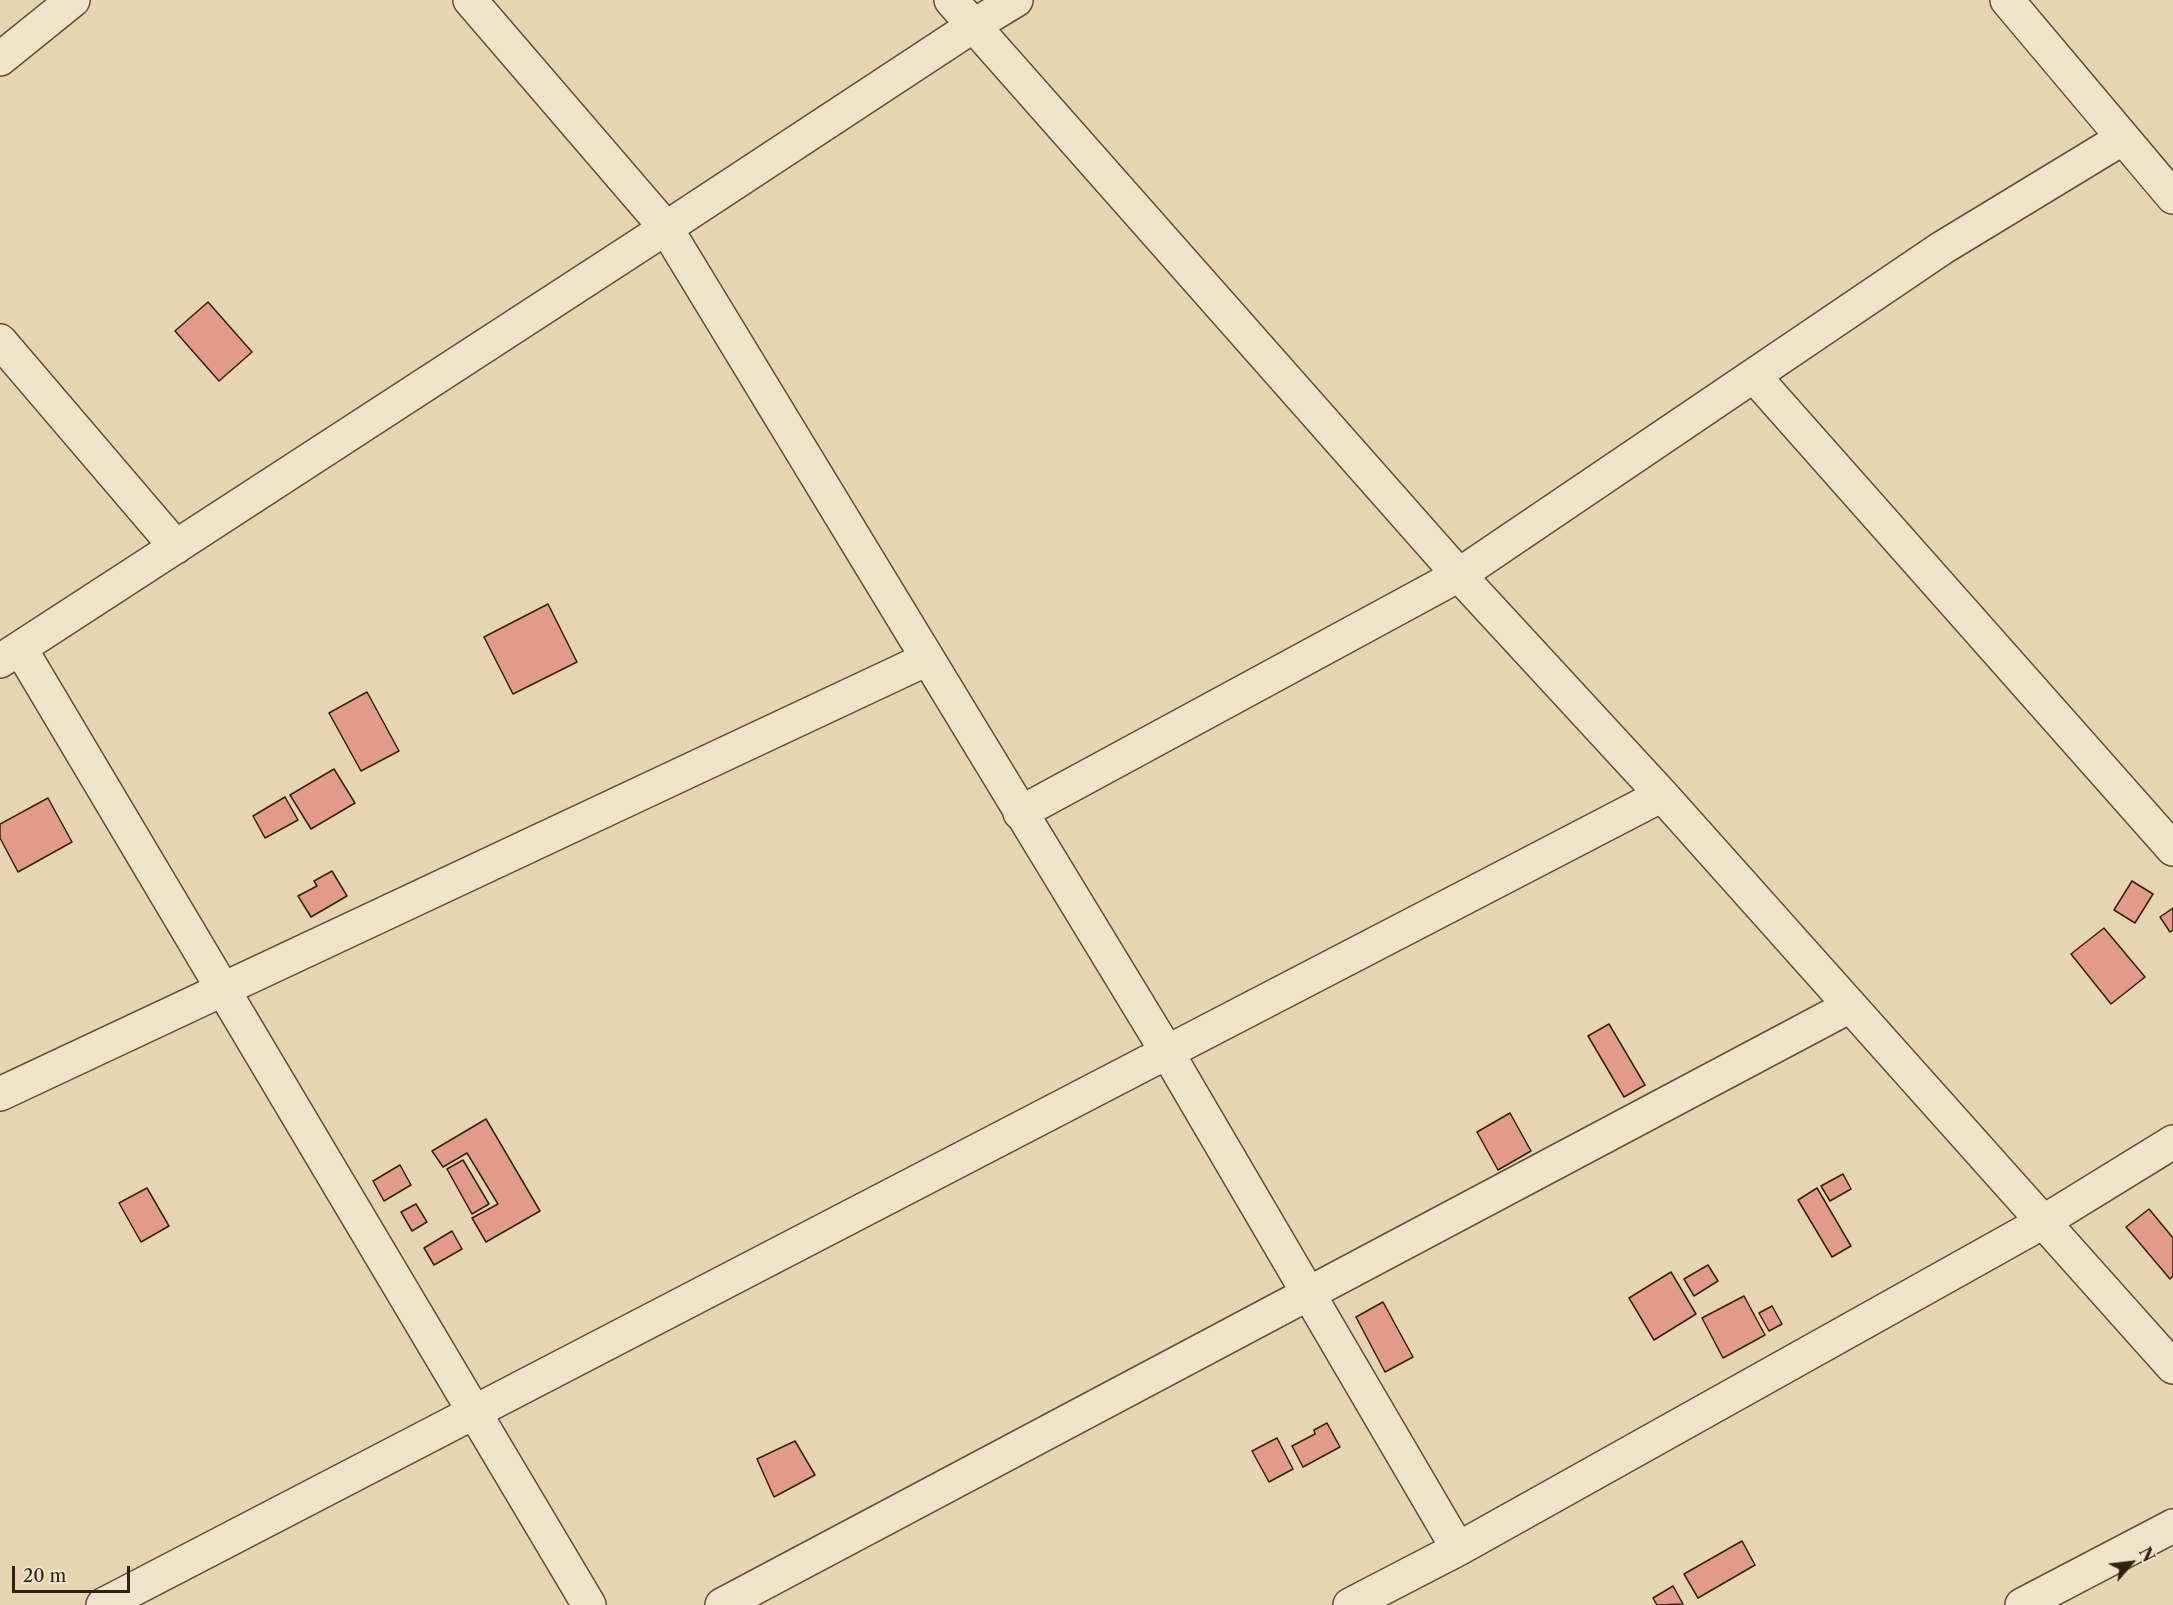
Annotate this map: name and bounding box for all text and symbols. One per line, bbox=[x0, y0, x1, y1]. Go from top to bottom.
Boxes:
north arrow bbox=[2101, 1533, 2161, 1593]
text: N bbox=[2135, 1544, 2159, 1565]
scale bar bbox=[15, 1554, 134, 1592]
text: 20 m bbox=[23, 1565, 66, 1587]

